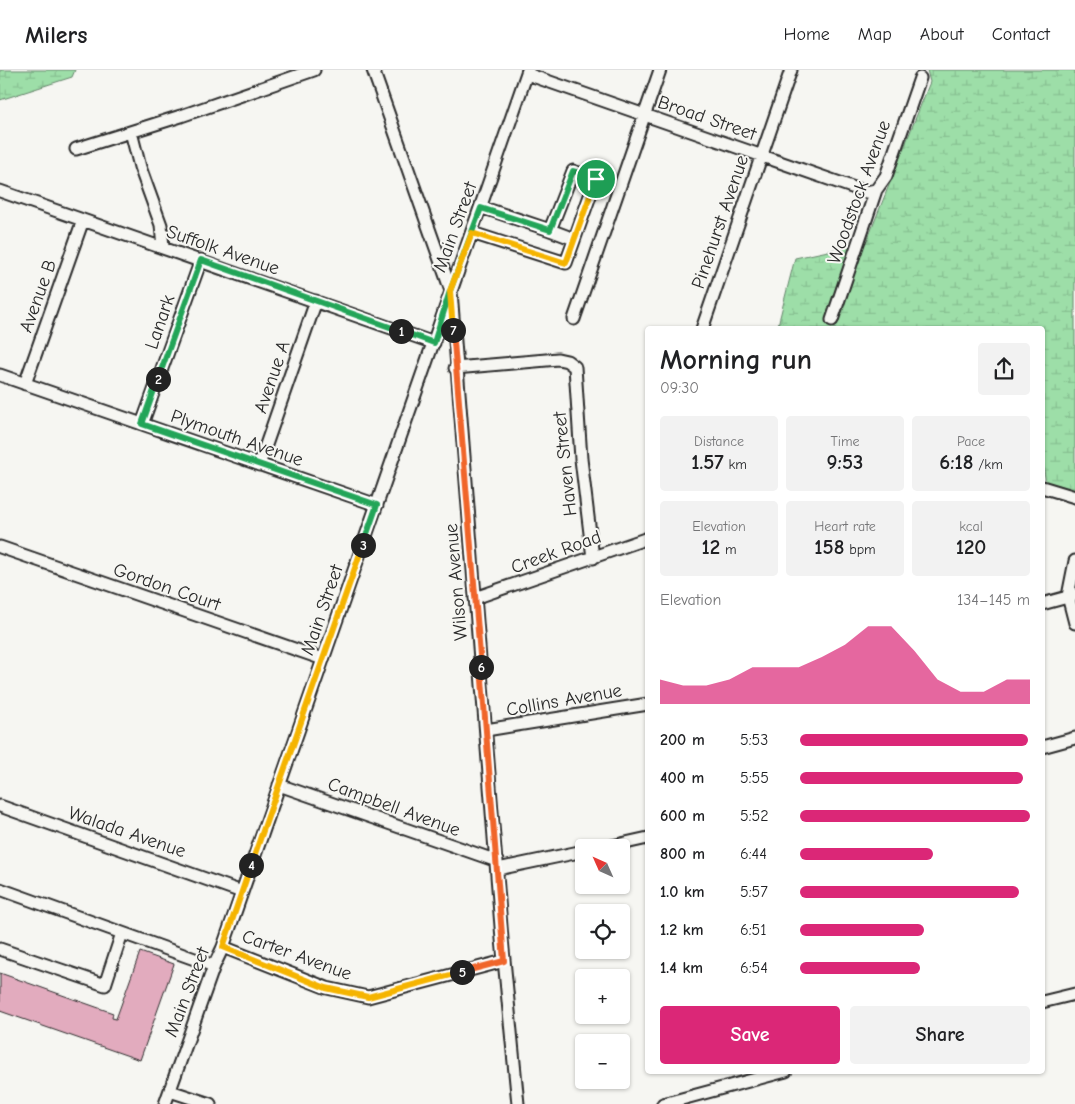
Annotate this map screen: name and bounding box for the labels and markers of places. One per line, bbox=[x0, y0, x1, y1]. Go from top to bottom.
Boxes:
pin bbox=[575, 158, 617, 200]
pin: 1 bbox=[388, 318, 414, 344]
pin: 7 bbox=[440, 318, 466, 342]
pin: 2 bbox=[146, 366, 170, 392]
pin: 3 bbox=[350, 532, 376, 558]
pin: 6 bbox=[468, 654, 494, 680]
pin: 4 bbox=[238, 852, 264, 878]
pin: 5 bbox=[450, 960, 474, 984]

